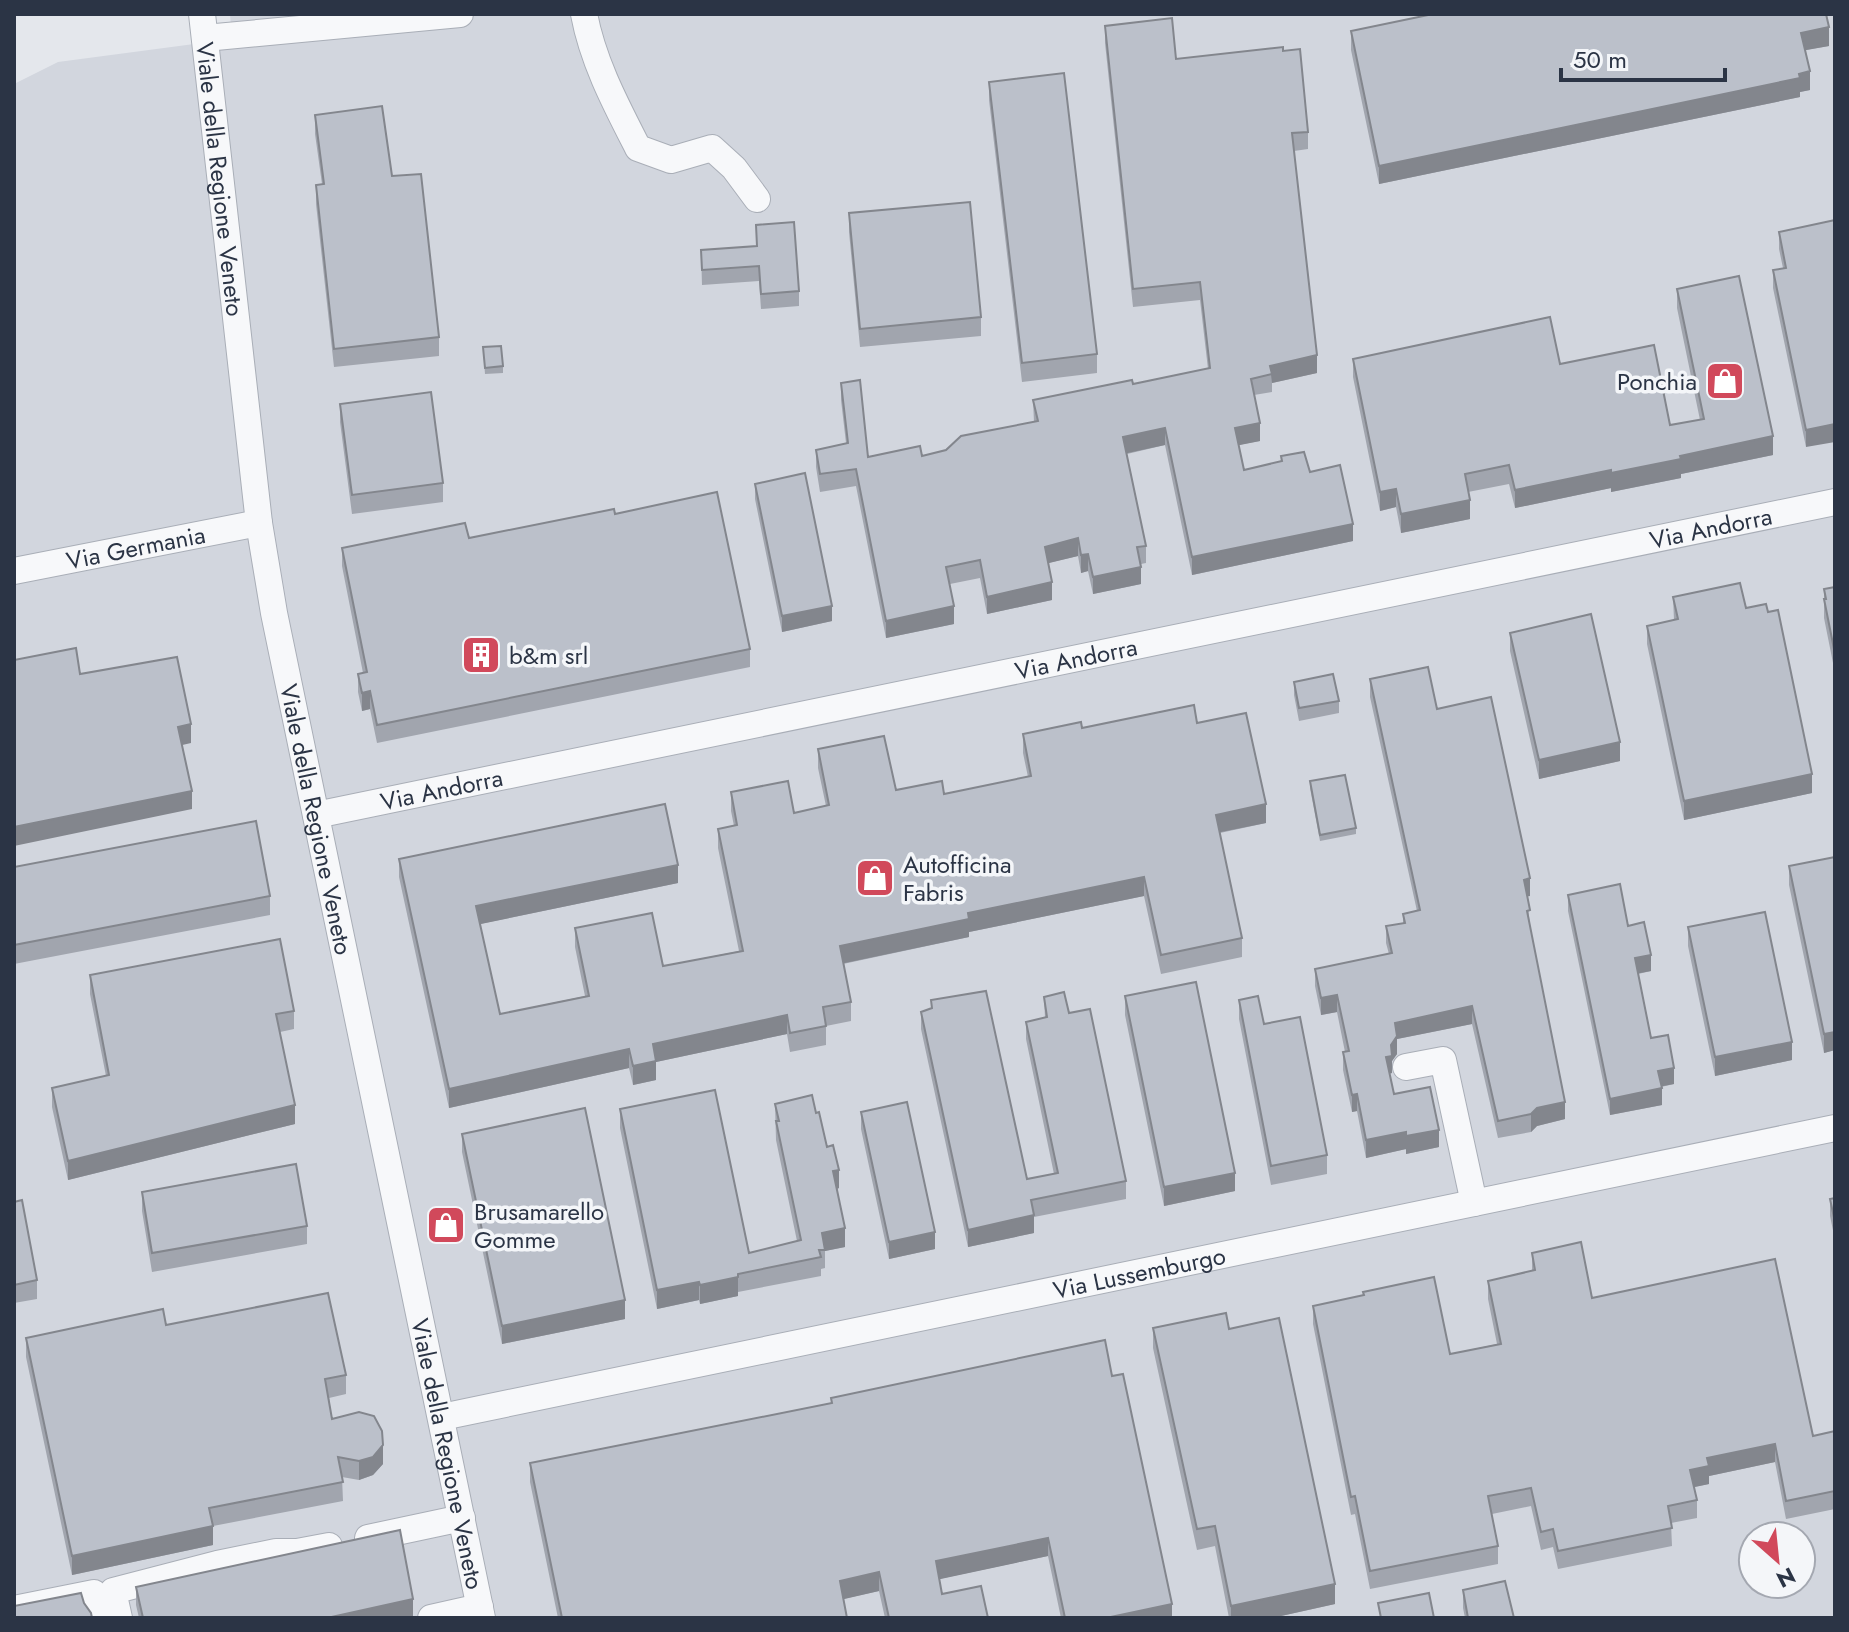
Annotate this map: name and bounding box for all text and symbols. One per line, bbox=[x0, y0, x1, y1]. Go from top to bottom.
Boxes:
scale bar bbox=[1561, 32, 1725, 82]
street label: Viale della Regione Veneto bbox=[188, 40, 253, 318]
text: 50 m bbox=[1573, 42, 1627, 77]
shop icon: Ponchia bbox=[1704, 360, 1746, 402]
place label: Ponchia bbox=[1617, 364, 1697, 399]
street label: Via Andorra bbox=[1646, 498, 1775, 557]
street label: Via Germania bbox=[63, 516, 208, 578]
street label: Via Andorra bbox=[1012, 629, 1140, 688]
building icon: b&m srl bbox=[460, 634, 502, 676]
place label: b&m srl bbox=[509, 638, 588, 673]
street label: Viale della Regione Veneto bbox=[272, 681, 362, 958]
street label: Via Andorra bbox=[377, 760, 506, 819]
place label: Autofficina Fabris bbox=[903, 847, 1012, 910]
shop icon: Autofficina Fabris bbox=[854, 857, 896, 899]
place label: Brusamarello Gomme bbox=[474, 1194, 604, 1257]
shop icon: Brusamarello Gomme bbox=[425, 1204, 467, 1246]
street label: Via Lussemburgo bbox=[1050, 1237, 1228, 1307]
street label: Viale della Regione Veneto bbox=[403, 1315, 493, 1592]
north arrow bbox=[1737, 1520, 1817, 1600]
text: N bbox=[1771, 1560, 1801, 1596]

